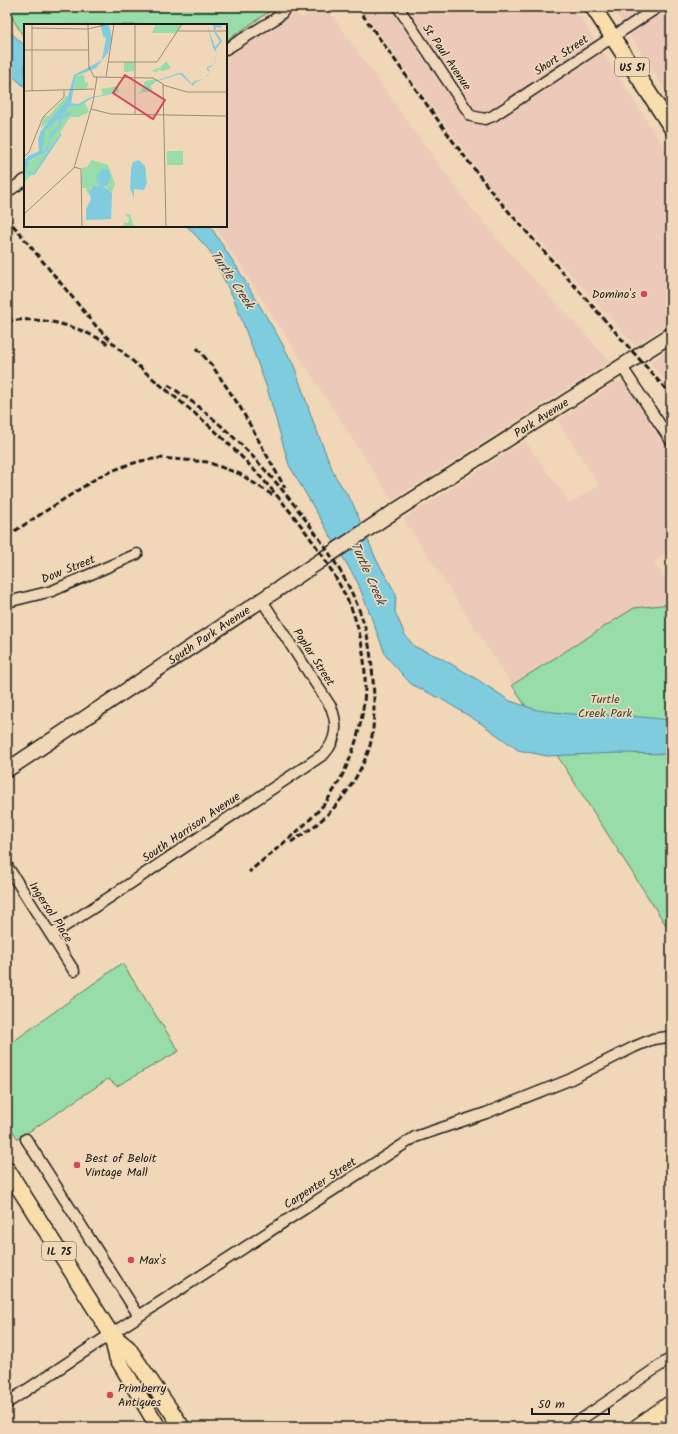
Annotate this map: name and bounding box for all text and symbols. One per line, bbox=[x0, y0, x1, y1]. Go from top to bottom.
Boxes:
street label: St Paul Avenue bbox=[417, 20, 476, 95]
inset map bbox=[24, 24, 227, 227]
street label: Short Street bbox=[530, 30, 593, 81]
road number: US 51 bbox=[615, 58, 649, 76]
water label: Turtle Creek bbox=[204, 246, 260, 315]
place label: Domino's bbox=[592, 285, 636, 304]
marker: Domino's bbox=[639, 289, 649, 299]
street label: Park Avenue bbox=[510, 393, 573, 443]
water label: Turtle Creek bbox=[344, 539, 392, 610]
street label: Dow Street bbox=[38, 550, 98, 589]
street label: South Park Avenue bbox=[164, 601, 255, 670]
street label: Poplar Street bbox=[288, 625, 340, 690]
park label: Turtle Creek Park bbox=[578, 690, 632, 723]
street label: South Harrison Avenue bbox=[138, 787, 245, 867]
street label: Ingersol Place bbox=[24, 878, 78, 947]
place label: Best of Beloit Vintage Mall bbox=[85, 1149, 157, 1182]
street label: Carpenter Street bbox=[280, 1153, 361, 1214]
marker: Best of Beloit Vintage Mall bbox=[72, 1160, 82, 1170]
road number: IL 75 bbox=[42, 1242, 76, 1260]
place label: Max's bbox=[139, 1251, 166, 1270]
marker: Max's bbox=[126, 1255, 136, 1265]
place label: Primberry Antiques bbox=[118, 1379, 167, 1412]
marker: Primberry Antiques bbox=[105, 1390, 115, 1400]
scale bar bbox=[532, 1390, 609, 1416]
text: 50 m bbox=[538, 1395, 565, 1414]

